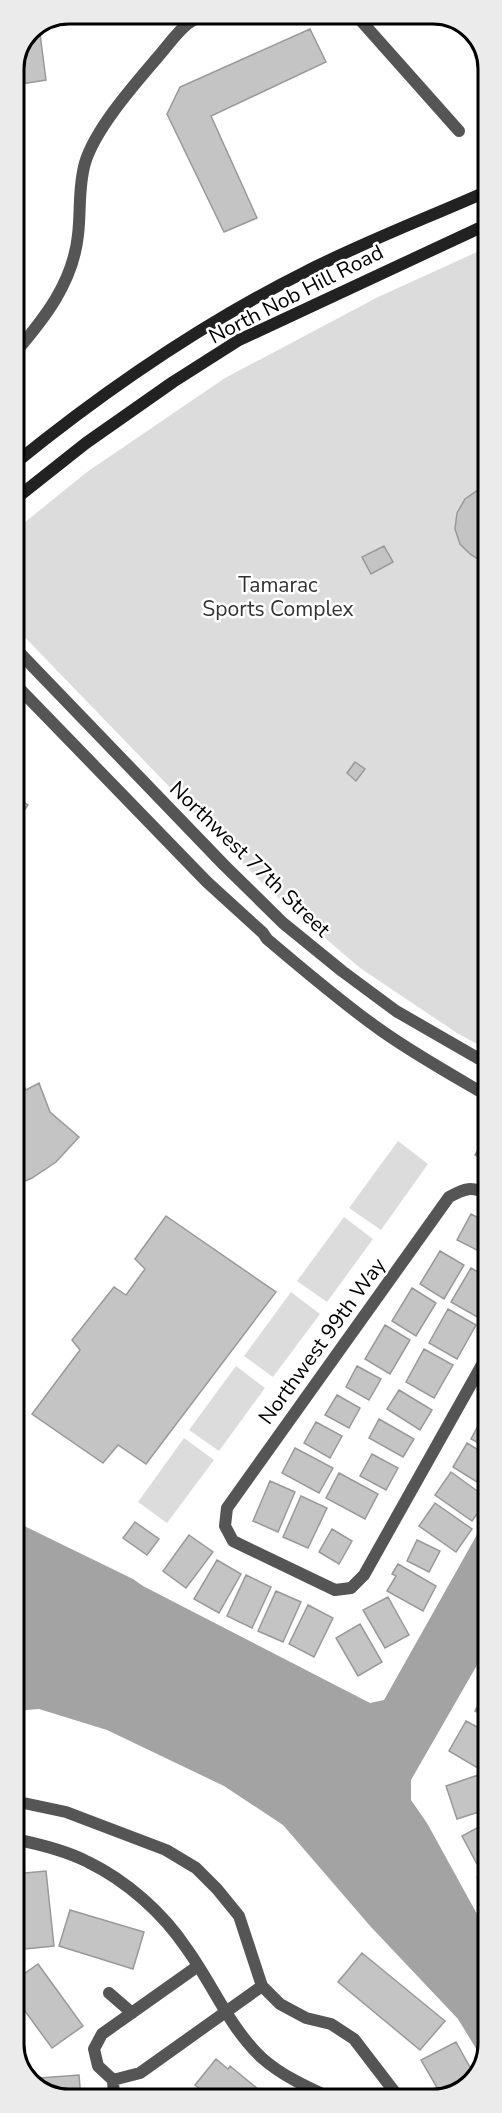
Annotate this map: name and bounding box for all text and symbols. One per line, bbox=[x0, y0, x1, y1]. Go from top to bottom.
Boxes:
street label: North Nob Hill Road bbox=[204, 238, 388, 350]
park label: Tamarac Sports Complex bbox=[202, 571, 354, 623]
street label: Northwest 77th Street bbox=[164, 775, 337, 944]
street label: Northwest 99th Way bbox=[252, 1252, 392, 1430]

